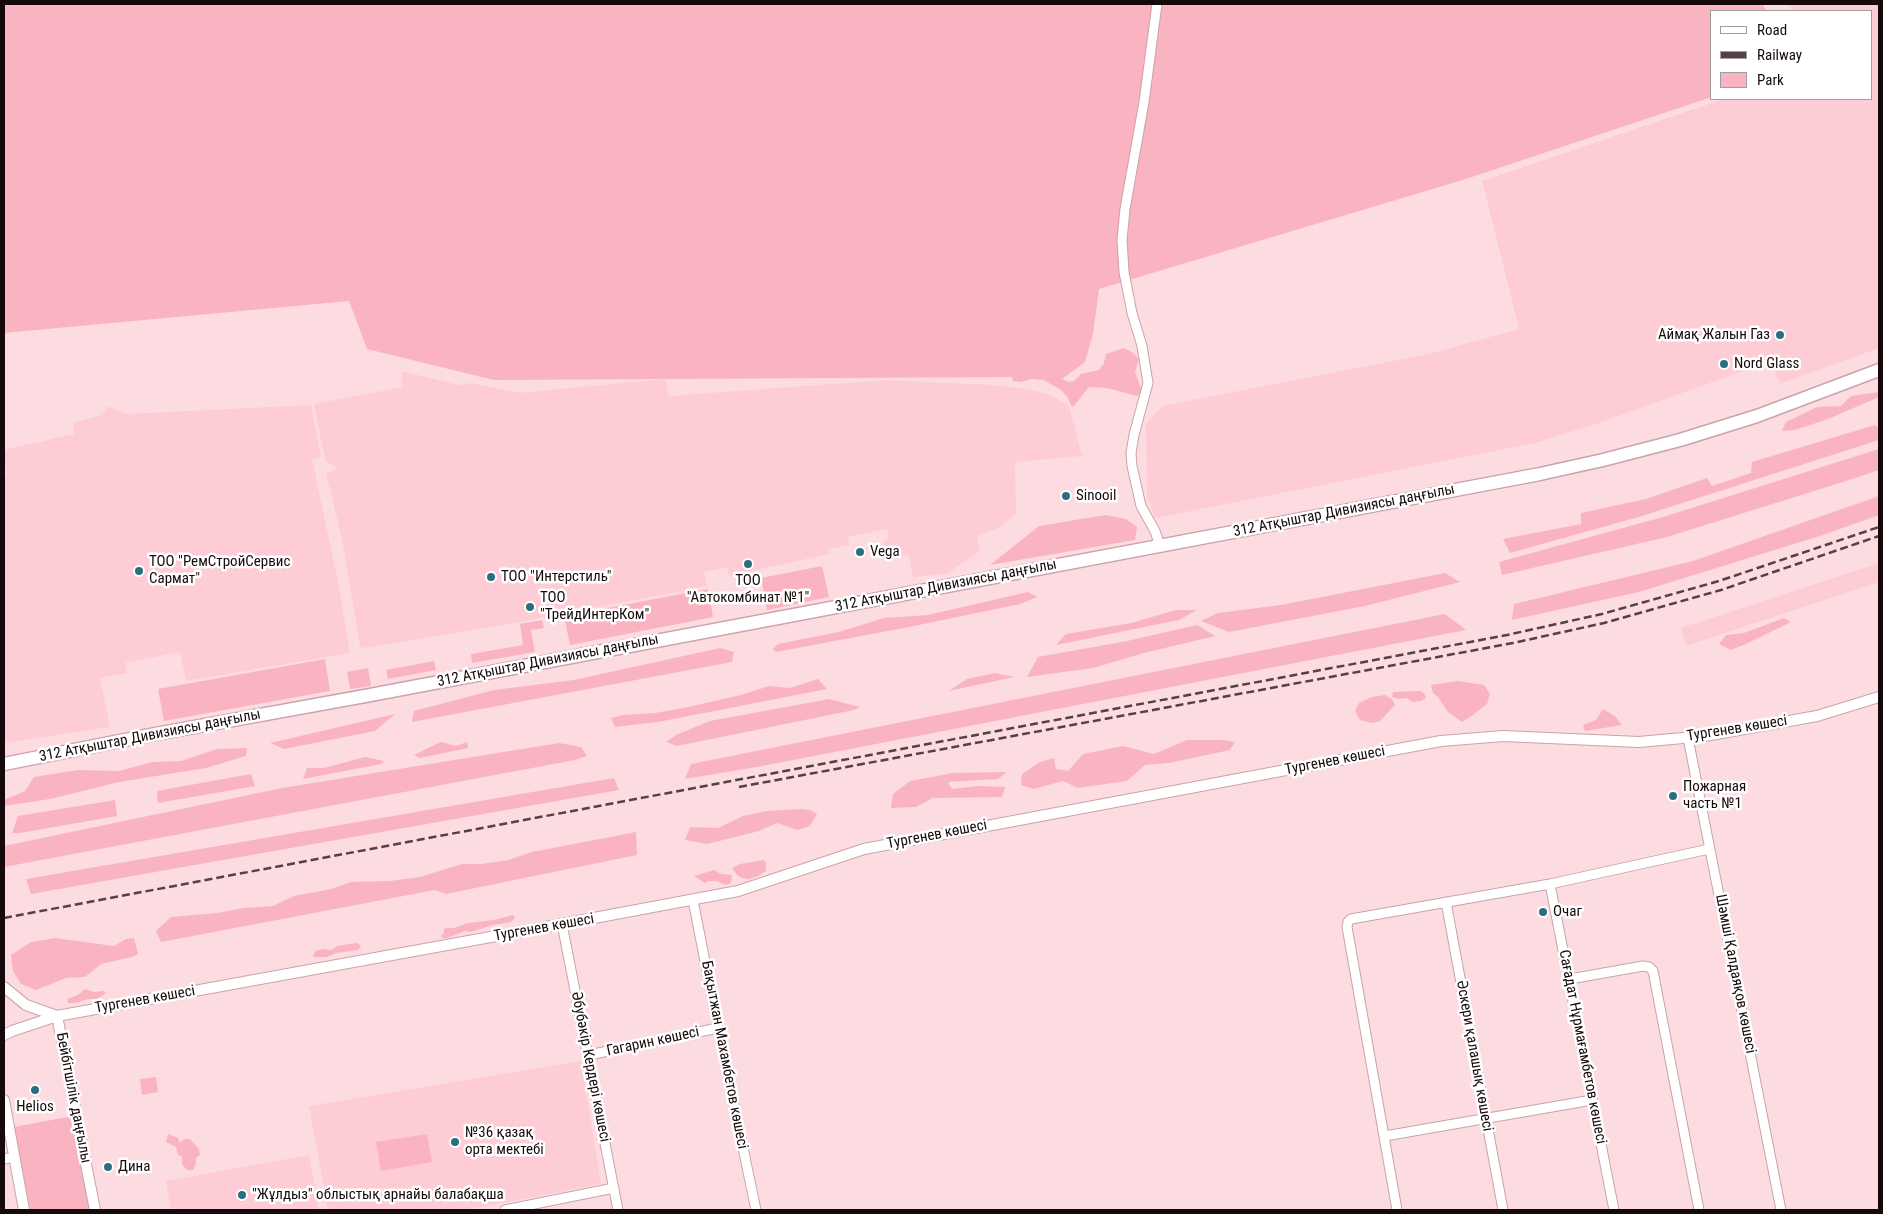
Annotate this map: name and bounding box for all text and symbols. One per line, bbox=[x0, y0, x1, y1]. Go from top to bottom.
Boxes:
legend bbox=[1710, 10, 1873, 100]
text: Road bbox=[1757, 21, 1787, 39]
text: Railway bbox=[1757, 46, 1802, 64]
text: Park bbox=[1757, 71, 1784, 89]
place label: Аймақ Жалын Газ bbox=[1658, 326, 1770, 344]
marker: Аймақ Жалын Газ bbox=[1774, 329, 1786, 341]
place label: Nord Glass bbox=[1734, 355, 1799, 373]
marker: Nord Glass bbox=[1718, 358, 1730, 370]
street label: 312 Атқыштар Дивизиясы даңғылы bbox=[1232, 481, 1456, 541]
place label: Sinooil bbox=[1076, 487, 1116, 505]
marker: Sinooil bbox=[1060, 490, 1072, 502]
place label: Vega bbox=[870, 543, 900, 561]
marker: Vega bbox=[854, 546, 866, 558]
place label: ТОО "РемСтройСервис Сармат" bbox=[149, 553, 290, 588]
street label: 312 Атқыштар Дивизиясы даңғылы bbox=[834, 556, 1058, 616]
marker: ТОО "Автокомбинат №1" bbox=[742, 558, 754, 570]
marker: ТОО "РемСтройСервис Сармат" bbox=[133, 565, 145, 577]
place label: ТОО "Интерстиль" bbox=[501, 568, 612, 586]
marker: ТОО "Интерстиль" bbox=[485, 571, 497, 583]
place label: ТОО "Автокомбинат №1" bbox=[687, 572, 809, 607]
place label: ТОО "ТрейдИнтерКом" bbox=[540, 589, 649, 624]
marker: ТОО "ТрейдИнтерКом" bbox=[524, 601, 536, 613]
street label: 312 Атқыштар Дивизиясы даңғылы bbox=[436, 631, 660, 691]
street label: 312 Атқыштар Дивизиясы даңғылы bbox=[38, 706, 262, 766]
street label: Тургенев көшесі bbox=[1685, 712, 1789, 746]
street label: Тургенев көшесі bbox=[1283, 742, 1387, 780]
place label: Пожарная часть №1 bbox=[1683, 778, 1746, 813]
marker: Пожарная часть №1 bbox=[1667, 790, 1679, 802]
street label: Тургенев көшесі bbox=[885, 816, 989, 854]
street label: Шәмші Қалдаяқов көшесі bbox=[1711, 893, 1759, 1055]
place label: Очаг bbox=[1553, 903, 1582, 921]
marker: Очаг bbox=[1537, 906, 1549, 918]
street label: Тургенев көшесі bbox=[492, 910, 596, 946]
street label: Сағадат Нұрмағамбетов көшесі bbox=[1554, 948, 1610, 1146]
street label: Бақытжан Махамбетов көшесі bbox=[697, 959, 751, 1151]
street label: Әскери қалашық көшесі bbox=[1452, 979, 1496, 1133]
street label: Тургенев көшесі bbox=[93, 982, 197, 1018]
street label: Әбубәкір Кердері көшесі bbox=[567, 990, 613, 1144]
street label: Гагарин көшесі bbox=[605, 1023, 701, 1061]
street label: Бейбітшілік даңғылы bbox=[52, 1031, 94, 1165]
marker: Helios bbox=[29, 1084, 41, 1096]
place label: Helios bbox=[16, 1098, 54, 1116]
place label: №36 қазақ орта мектебі bbox=[465, 1124, 544, 1159]
marker: №36 қазақ орта мектебі bbox=[449, 1136, 461, 1148]
place label: Дина bbox=[118, 1158, 150, 1176]
marker: Дина bbox=[102, 1161, 114, 1173]
place label: "Жұлдыз" облыстық арнайы балабақша bbox=[252, 1186, 504, 1204]
marker: "Жұлдыз" облыстық арнайы балабақша bbox=[236, 1189, 248, 1201]

